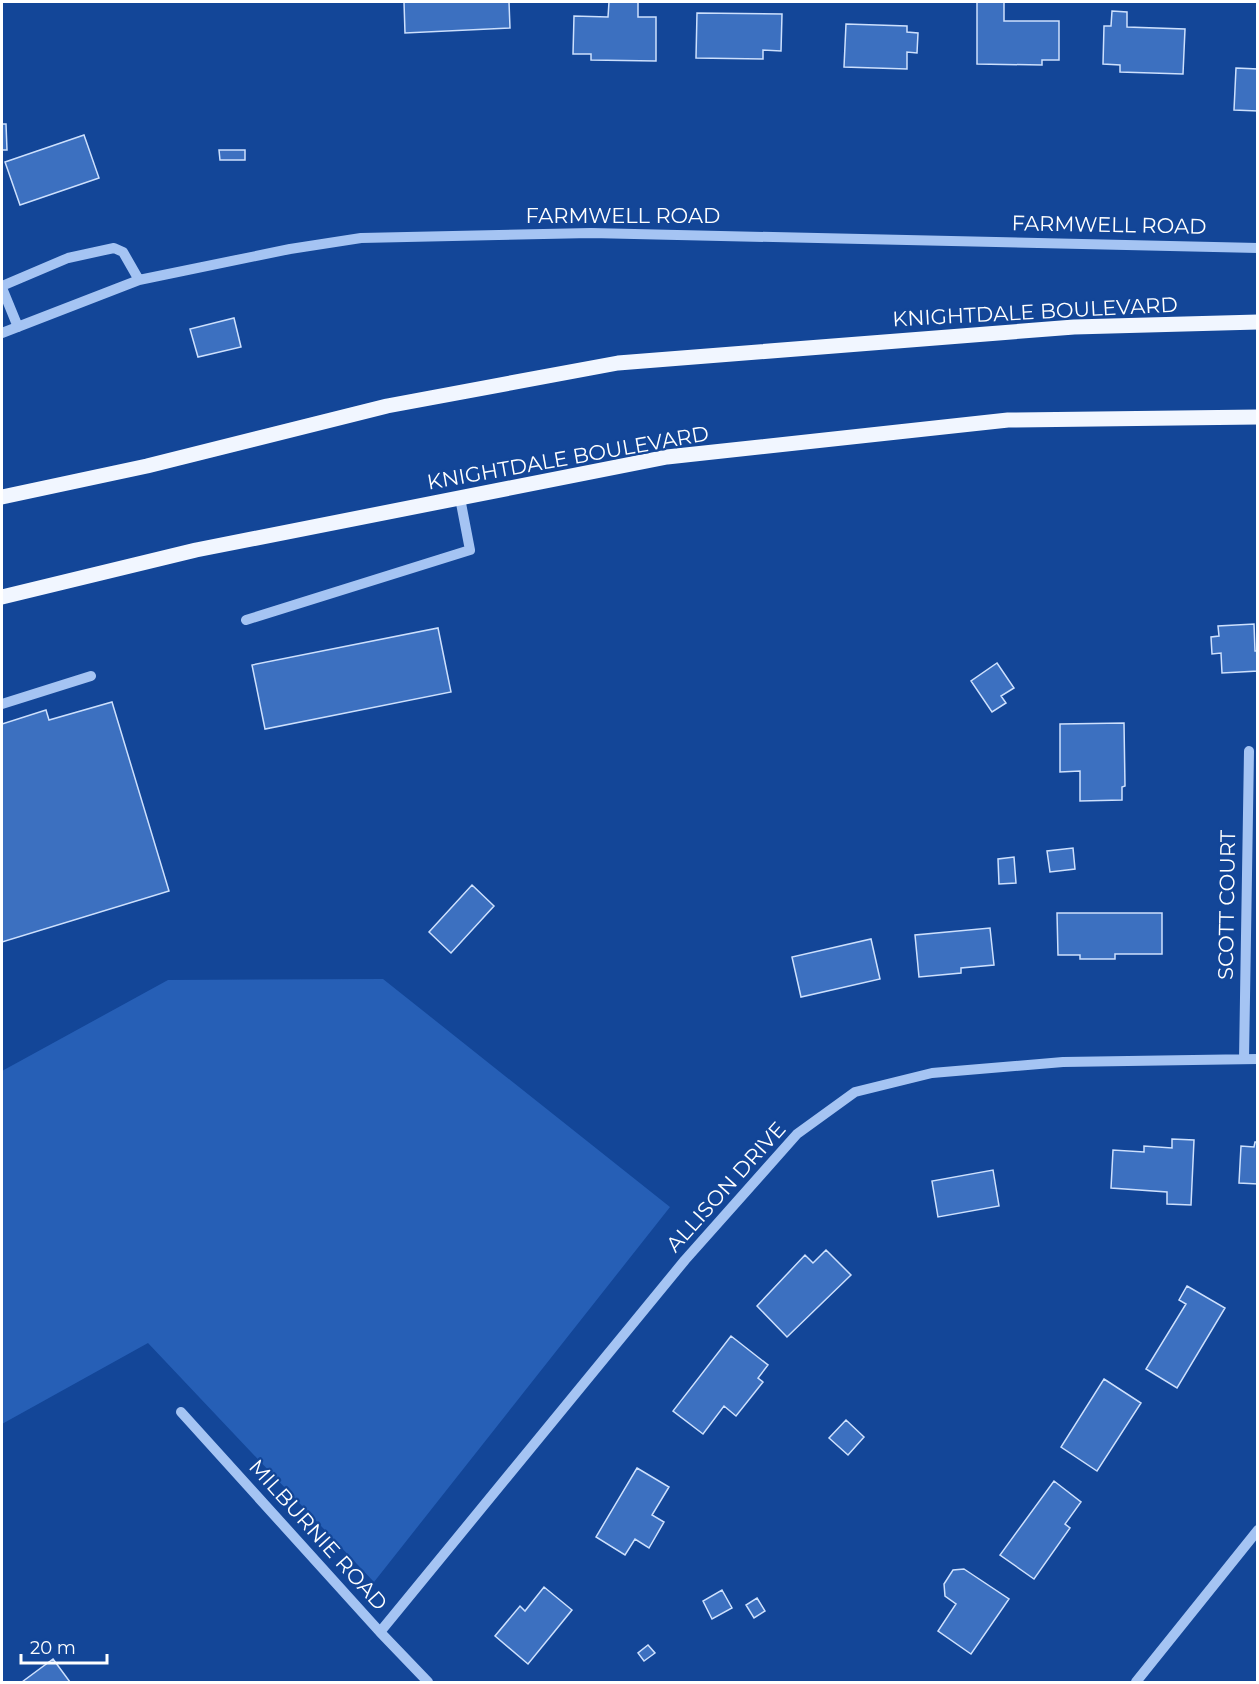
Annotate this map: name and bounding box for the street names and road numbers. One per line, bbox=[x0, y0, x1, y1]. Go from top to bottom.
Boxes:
street label: FARMWELL ROAD bbox=[526, 203, 720, 228]
street label: FARMWELL ROAD bbox=[1011, 210, 1207, 239]
street label: KNIGHTDALE BOULEVARD bbox=[892, 292, 1178, 331]
street label: KNIGHTDALE BOULEVARD bbox=[425, 420, 711, 495]
street label: SCOTT COURT bbox=[1213, 830, 1240, 980]
street label: ALLISON DRIVE bbox=[661, 1117, 791, 1257]
street label: MILBURNIE ROAD bbox=[244, 1454, 393, 1615]

